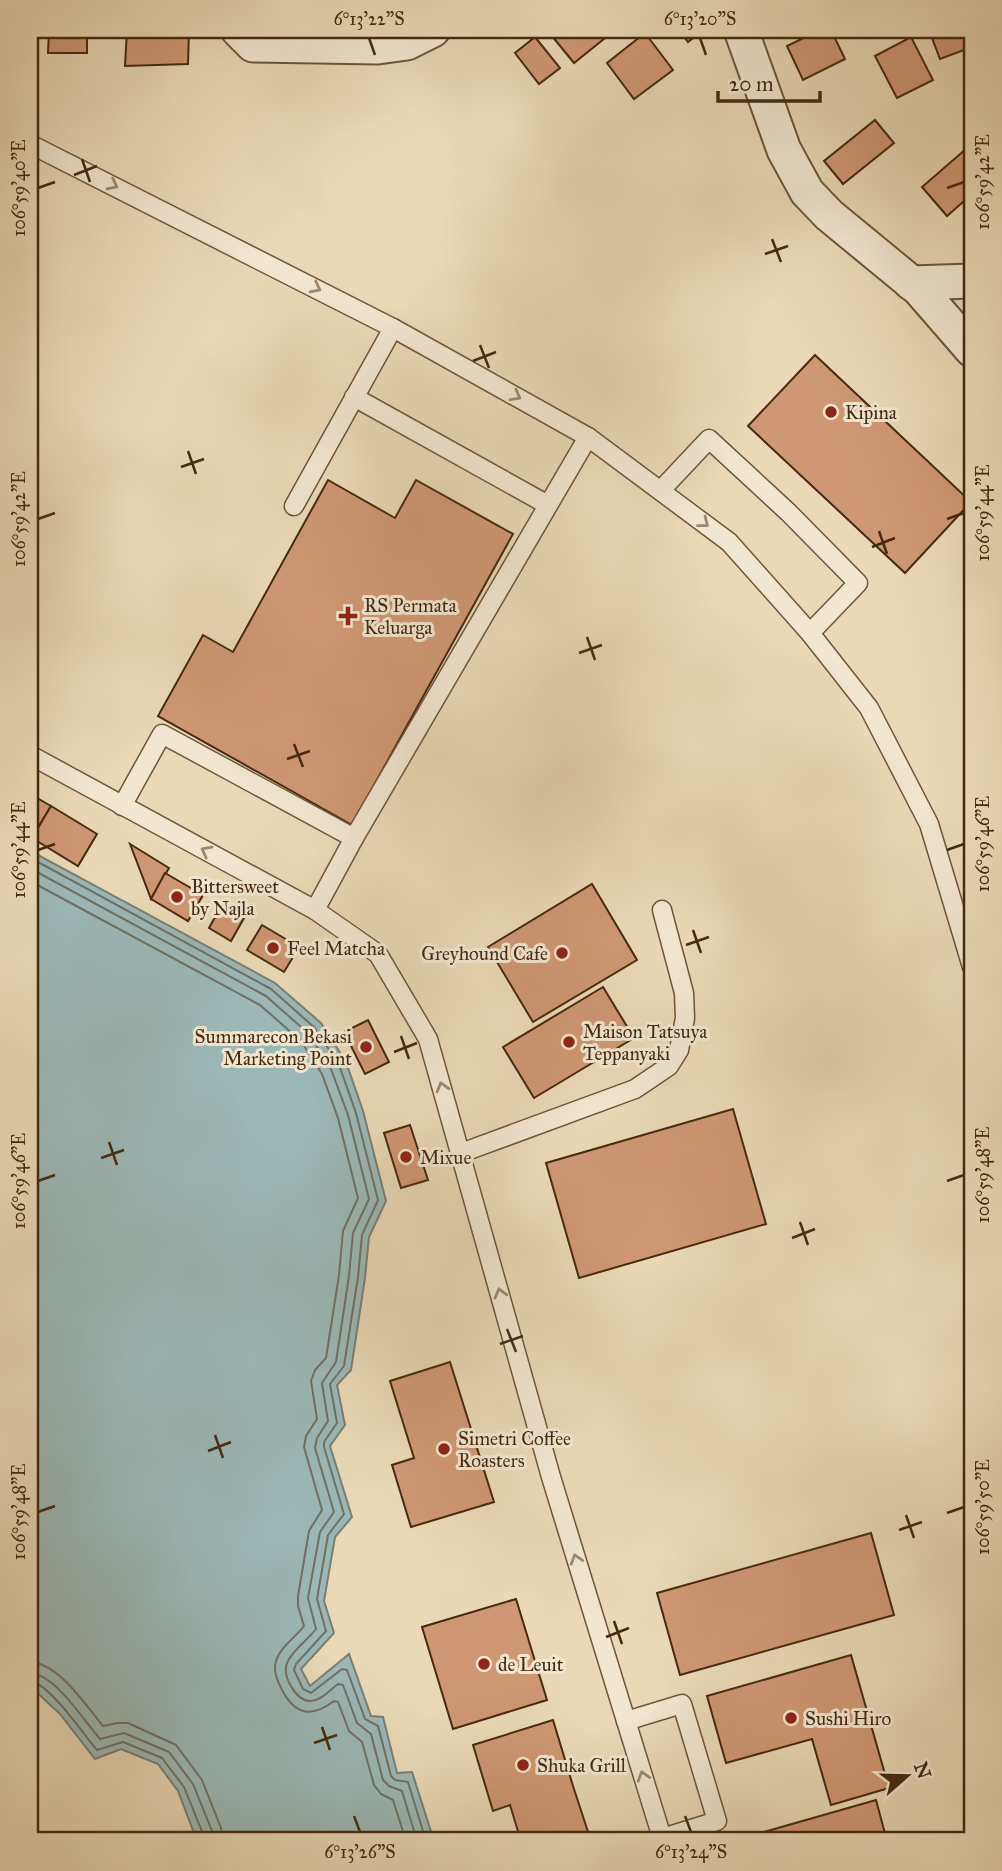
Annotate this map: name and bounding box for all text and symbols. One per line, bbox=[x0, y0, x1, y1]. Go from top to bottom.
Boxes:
text: 6°13'22"S bbox=[334, 8, 404, 30]
text: 6°13'20"S bbox=[664, 8, 736, 30]
scale bar bbox=[718, 60, 820, 104]
text: 20 m bbox=[729, 71, 774, 97]
text: 106°59'42"E bbox=[972, 134, 994, 230]
text: 106°59'40"E bbox=[8, 139, 30, 237]
one-way arrow bbox=[106, 177, 118, 190]
one-way arrow bbox=[309, 280, 321, 294]
one-way arrow bbox=[509, 388, 521, 401]
place label: Kipina bbox=[845, 401, 898, 424]
marker: Kipina bbox=[823, 404, 839, 420]
text: 106°59'44"E bbox=[972, 464, 994, 562]
text: 106°59'42"E bbox=[8, 471, 30, 567]
one-way arrow bbox=[696, 515, 709, 528]
place label: RS Permata Keluarga bbox=[364, 594, 458, 640]
marker: RS Permata Keluarga bbox=[338, 606, 358, 626]
text: 106°59'46"E bbox=[972, 796, 994, 892]
text: 106°59'44"E bbox=[8, 801, 30, 899]
one-way arrow bbox=[200, 846, 213, 859]
place label: Bittersweet by Najla bbox=[191, 875, 279, 920]
marker: Bittersweet by Najla bbox=[169, 889, 185, 905]
place label: Feel Matcha bbox=[287, 937, 386, 960]
marker: Feel Matcha bbox=[265, 940, 281, 956]
place label: Greyhound Cafe bbox=[421, 942, 548, 965]
marker: Greyhound Cafe bbox=[554, 945, 570, 961]
place label: Maison Tatsuya Teppanyaki bbox=[583, 1020, 708, 1065]
place label: Summarecon Bekasi Marketing Point bbox=[195, 1025, 352, 1071]
marker: Maison Tatsuya Teppanyaki bbox=[561, 1034, 577, 1050]
marker: Summarecon Bekasi Marketing Point bbox=[358, 1039, 374, 1055]
one-way arrow bbox=[436, 1082, 451, 1094]
text: 106°59'48"E bbox=[972, 1127, 994, 1223]
text: 106°59'46"E bbox=[8, 1133, 30, 1229]
place label: Mixue bbox=[420, 1146, 471, 1169]
marker: Mixue bbox=[398, 1149, 414, 1165]
one-way arrow bbox=[494, 1287, 508, 1299]
place label: Simetri Coffee Roasters bbox=[458, 1427, 571, 1472]
marker: Simetri Coffee Roasters bbox=[436, 1441, 452, 1457]
text: 106°59'50"E bbox=[972, 1459, 994, 1555]
text: 106°59'48"E bbox=[8, 1464, 30, 1560]
one-way arrow bbox=[569, 1553, 584, 1565]
place label: de Leuit bbox=[498, 1653, 564, 1676]
marker: de Leuit bbox=[476, 1656, 492, 1672]
place label: Sushi Hiro bbox=[805, 1707, 892, 1730]
marker: Sushi Hiro bbox=[783, 1710, 799, 1726]
north arrow bbox=[872, 1742, 942, 1812]
place label: Shuka Grill bbox=[537, 1754, 627, 1777]
marker: Shuka Grill bbox=[515, 1757, 531, 1773]
text: N bbox=[909, 1759, 936, 1782]
one-way arrow bbox=[636, 1770, 651, 1782]
text: 6°13'26"S bbox=[324, 1841, 396, 1863]
text: 6°13'24"S bbox=[655, 1841, 727, 1863]

